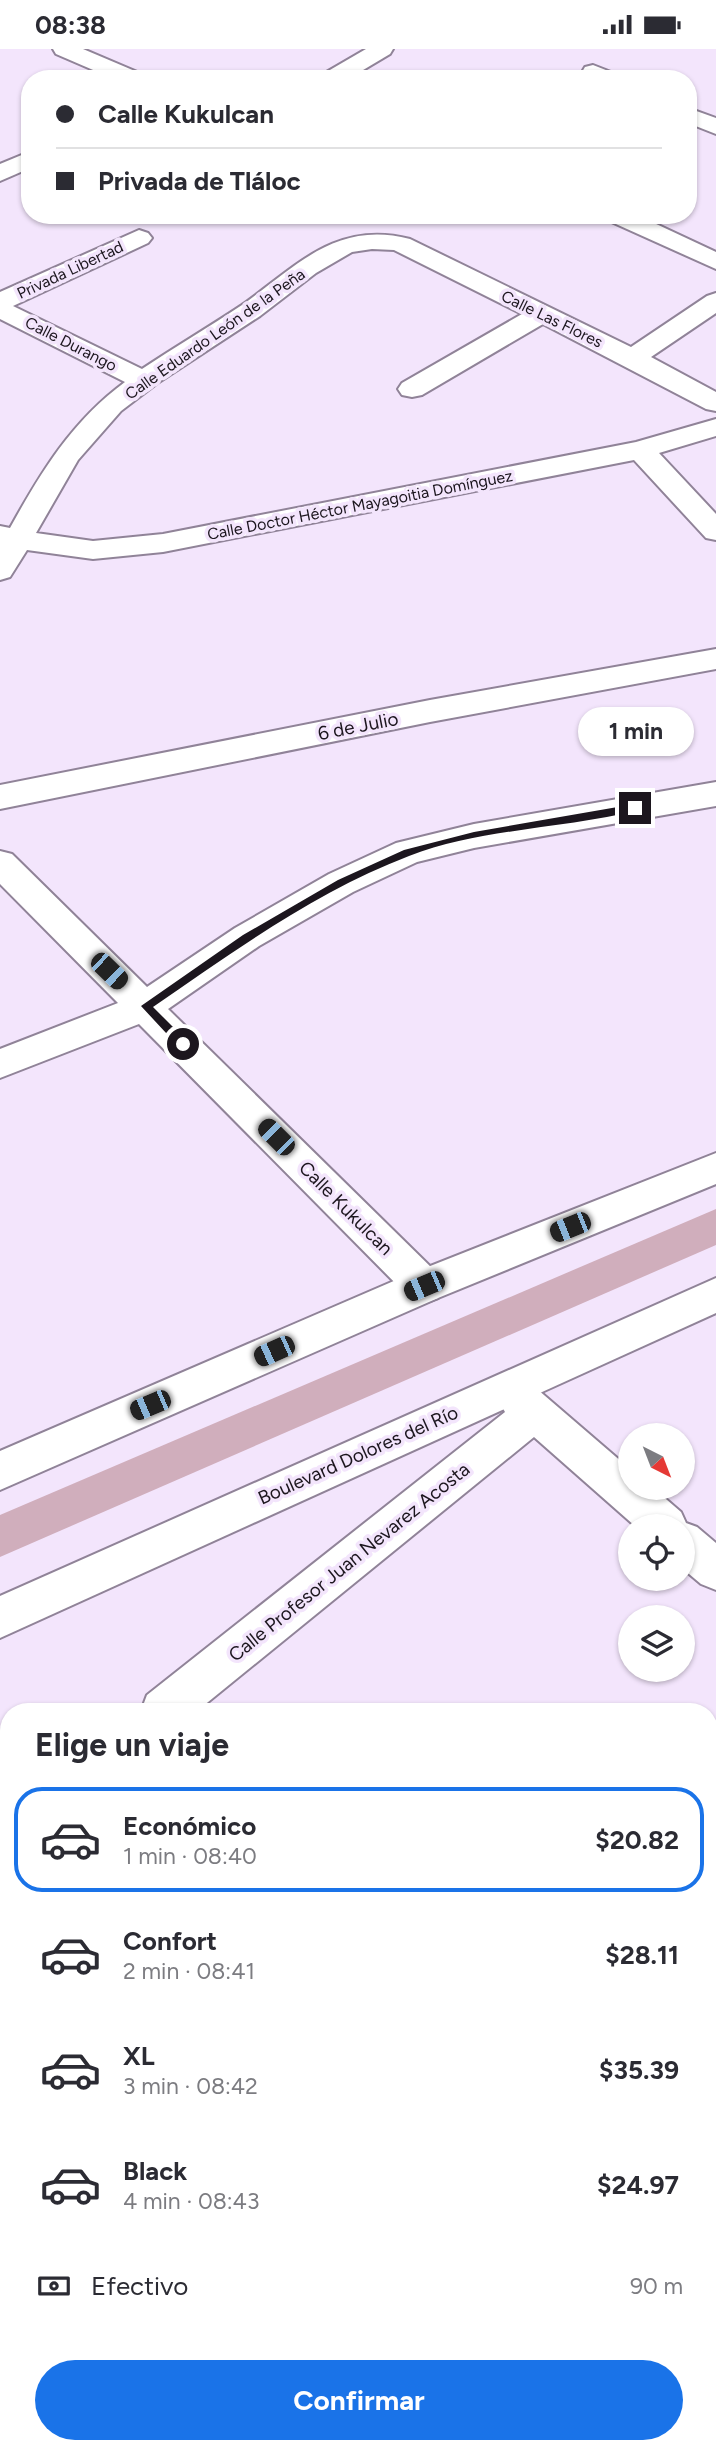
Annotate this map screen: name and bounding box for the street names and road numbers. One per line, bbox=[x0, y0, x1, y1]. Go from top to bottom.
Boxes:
street label: Privada Libertad bbox=[14, 237, 126, 303]
street label: Calle Eduardo León de la Peña bbox=[121, 264, 309, 404]
street label: Calle Las Flores bbox=[498, 286, 606, 352]
street label: Calle Durango bbox=[22, 313, 120, 375]
street label: Calle Doctor Héctor Mayagoitia Domínguez bbox=[206, 466, 514, 544]
street label: 6 de Julio bbox=[316, 707, 400, 745]
street label: Calle Kukulcan bbox=[294, 1156, 398, 1260]
street label: Boulevard Dolores del Río bbox=[254, 1400, 462, 1510]
street label: Calle Profesor Juan Nevarez Acosta bbox=[224, 1458, 474, 1666]

